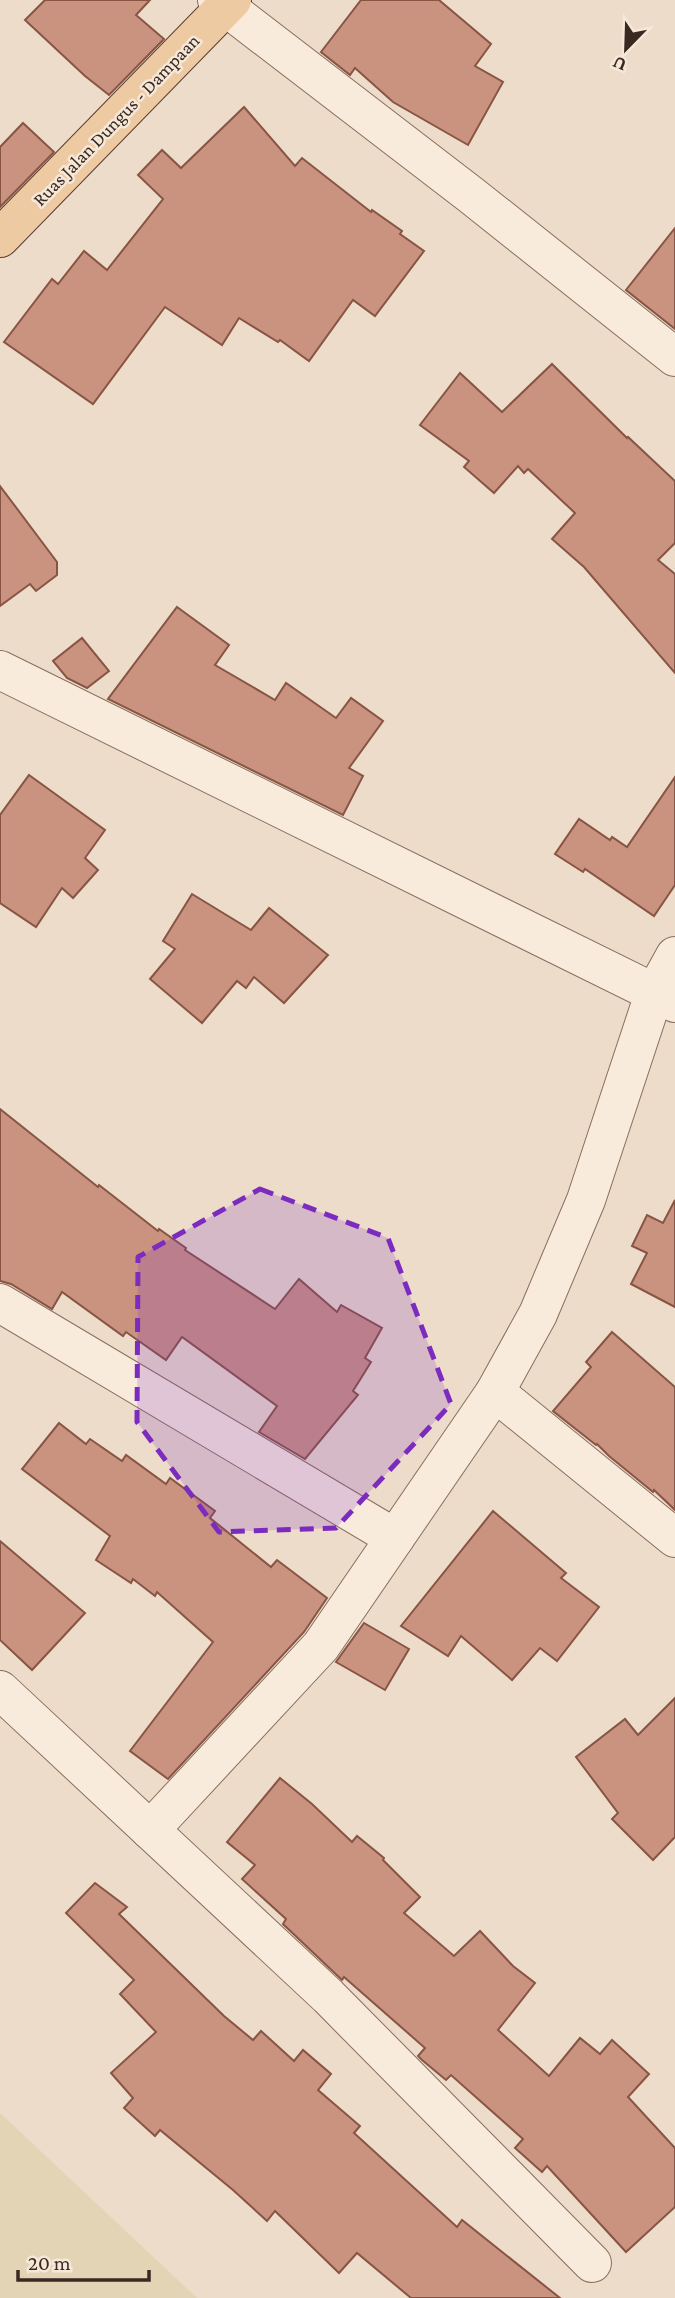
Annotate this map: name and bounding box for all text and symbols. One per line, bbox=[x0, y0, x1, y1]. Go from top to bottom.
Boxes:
north arrow bbox=[591, 14, 661, 84]
street label: Ruas Jalan Dungus - Dampaan bbox=[28, 30, 204, 210]
text: U bbox=[609, 52, 630, 76]
scale bar bbox=[18, 2238, 149, 2282]
text: 20 m bbox=[28, 2251, 71, 2275]

